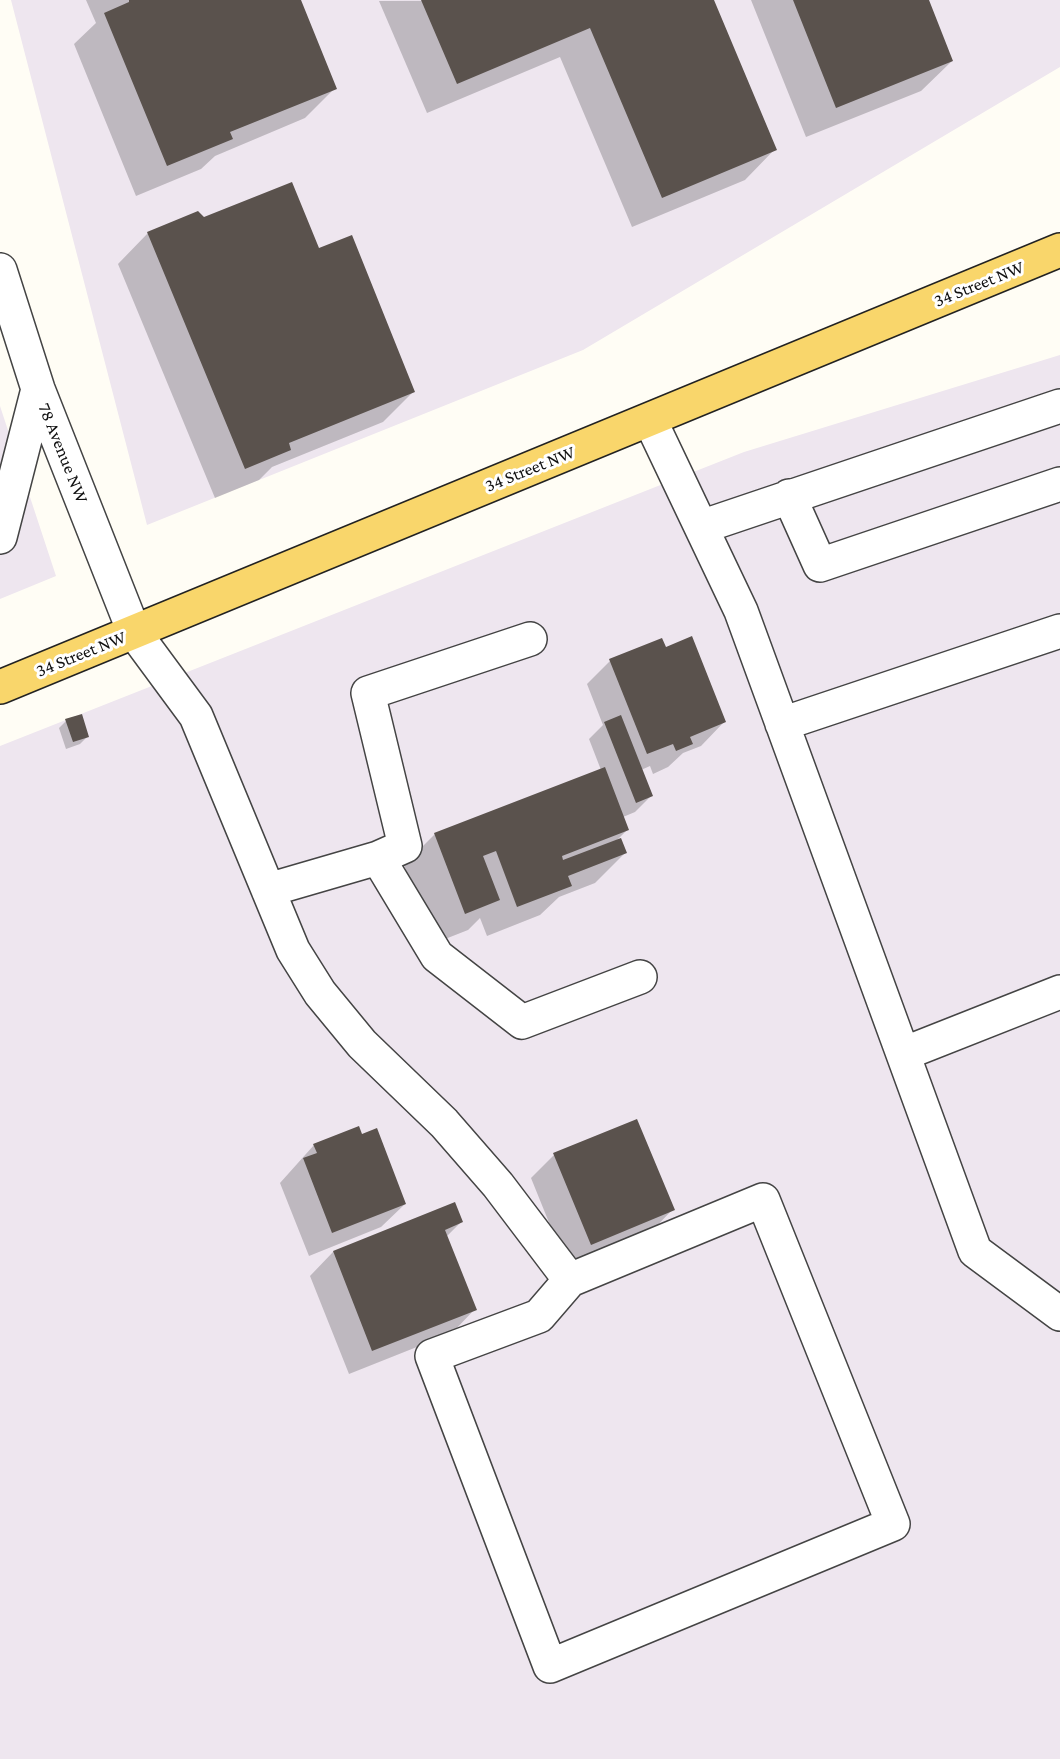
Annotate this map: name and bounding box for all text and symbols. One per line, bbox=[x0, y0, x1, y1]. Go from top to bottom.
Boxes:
street label: 34 Street NW bbox=[931, 256, 1027, 312]
street label: 78 Avenue NW bbox=[33, 400, 93, 506]
street label: 34 Street NW bbox=[482, 441, 578, 497]
street label: 34 Street NW bbox=[33, 626, 129, 682]

